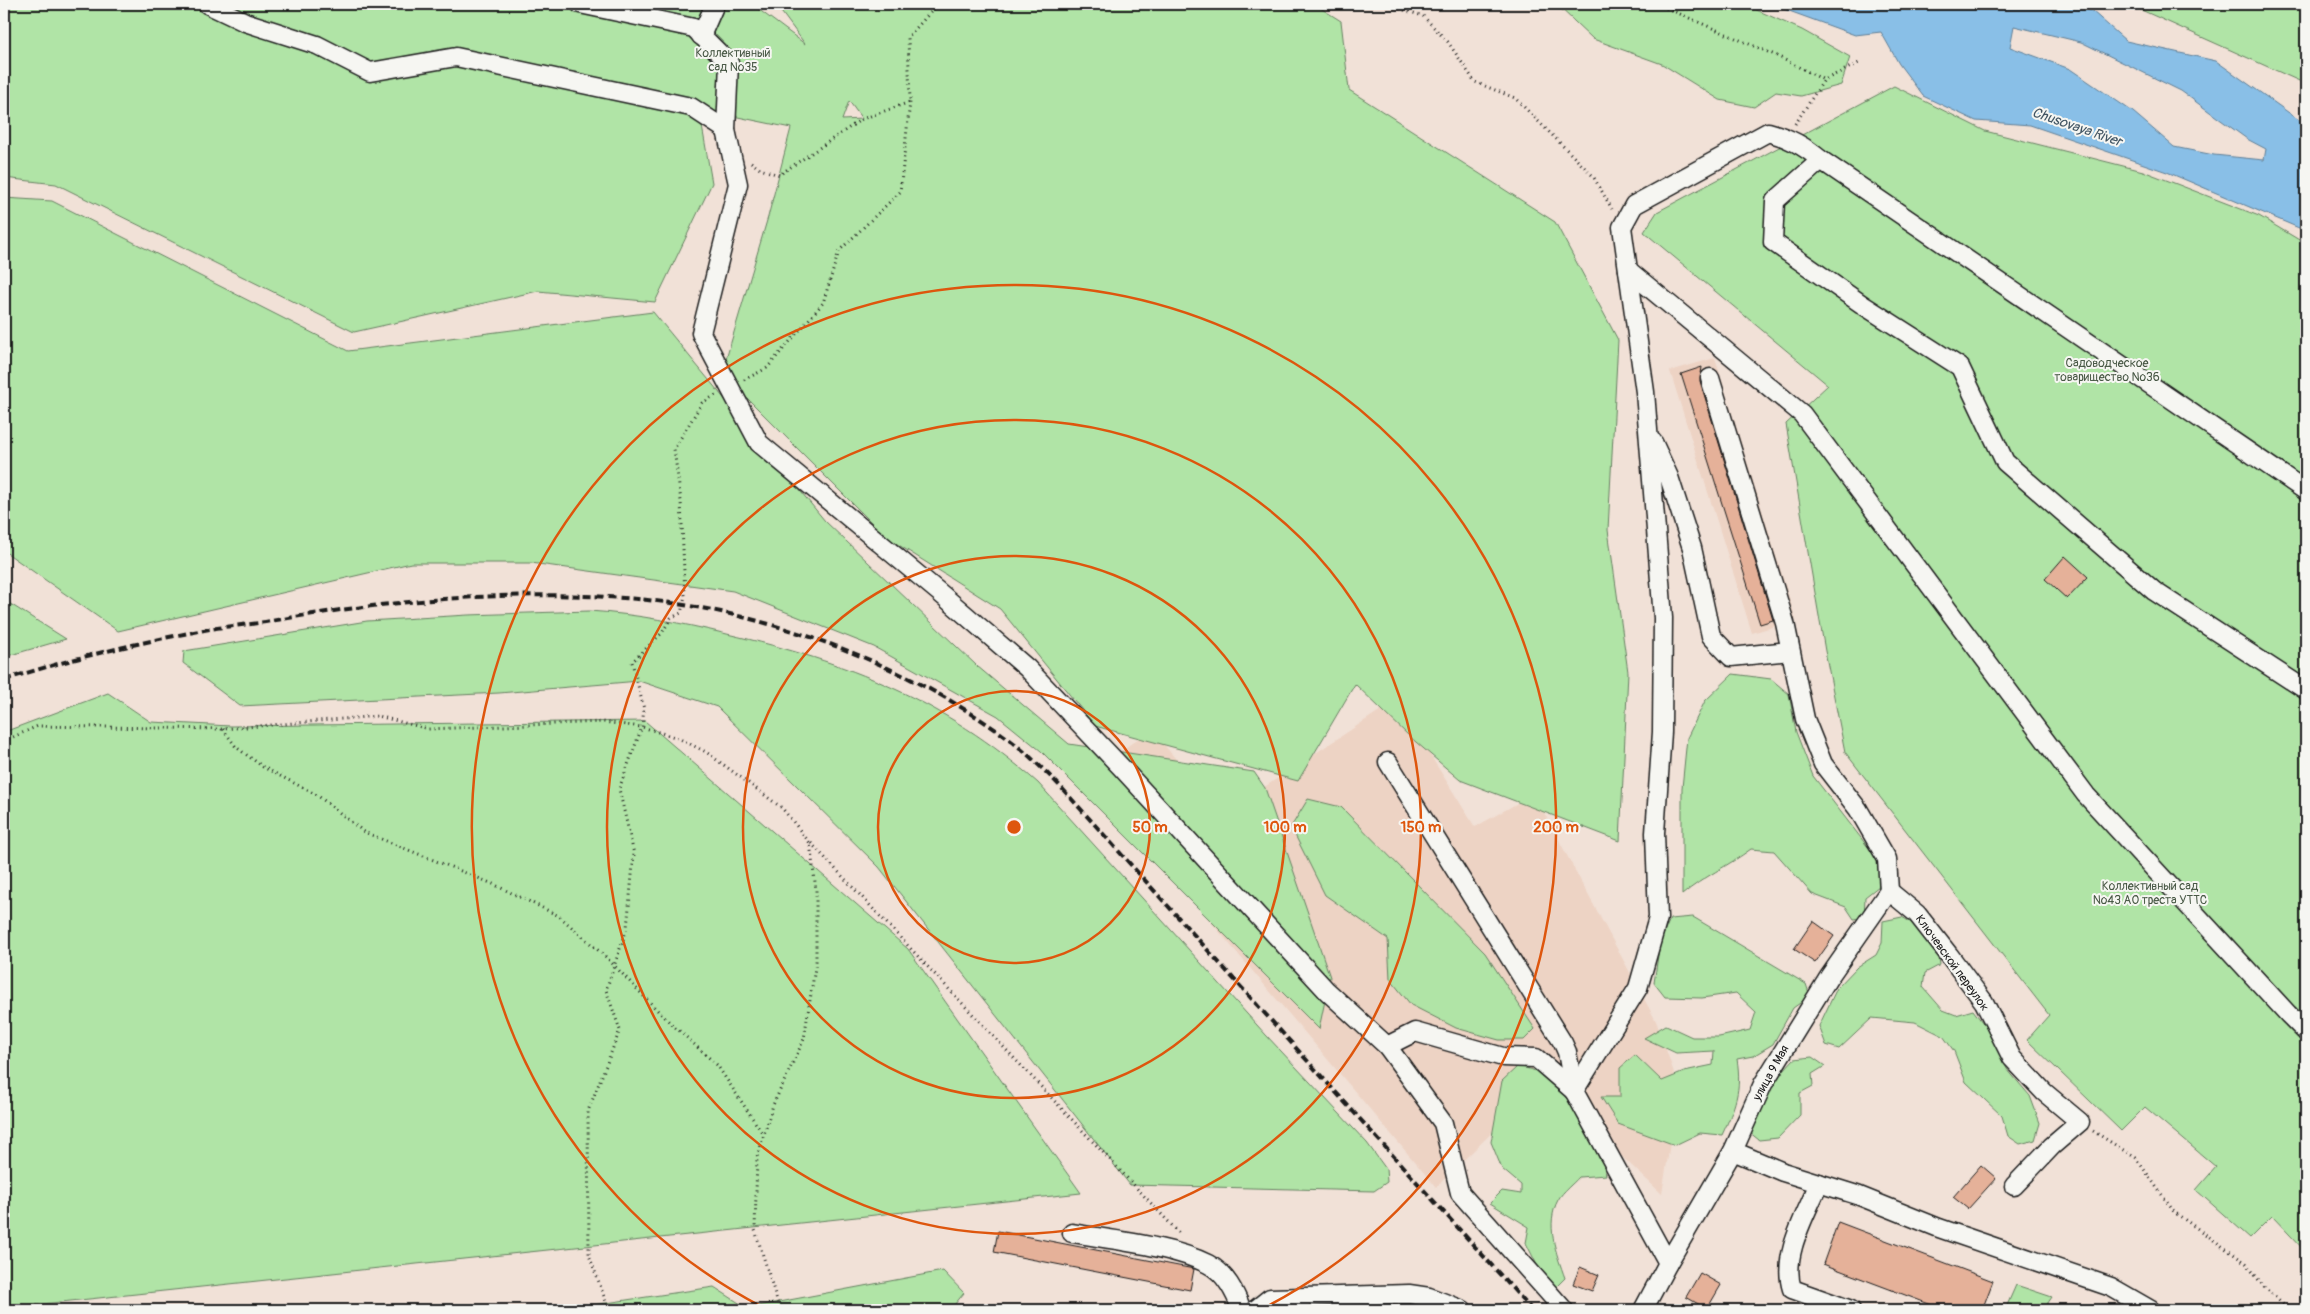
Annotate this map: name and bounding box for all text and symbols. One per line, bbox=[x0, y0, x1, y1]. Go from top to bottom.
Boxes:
park label: Коллективный сад №35 bbox=[696, 46, 771, 75]
water label: Chusovaya River bbox=[2030, 104, 2126, 151]
park label: Садоводческое товарищество №36 bbox=[2054, 356, 2160, 385]
centre of rings bbox=[1005, 818, 1023, 836]
text: 50 m bbox=[1133, 818, 1167, 837]
text: 100 m bbox=[1264, 818, 1306, 837]
text: 150 m bbox=[1401, 818, 1441, 837]
text: 200 m bbox=[1533, 818, 1579, 837]
park label: Коллективный сад №43 АО треста УТТС bbox=[2093, 879, 2207, 908]
street label: Ключевской переулок bbox=[1912, 912, 1992, 1014]
street label: улица 9 Мая bbox=[1749, 1042, 1793, 1104]

